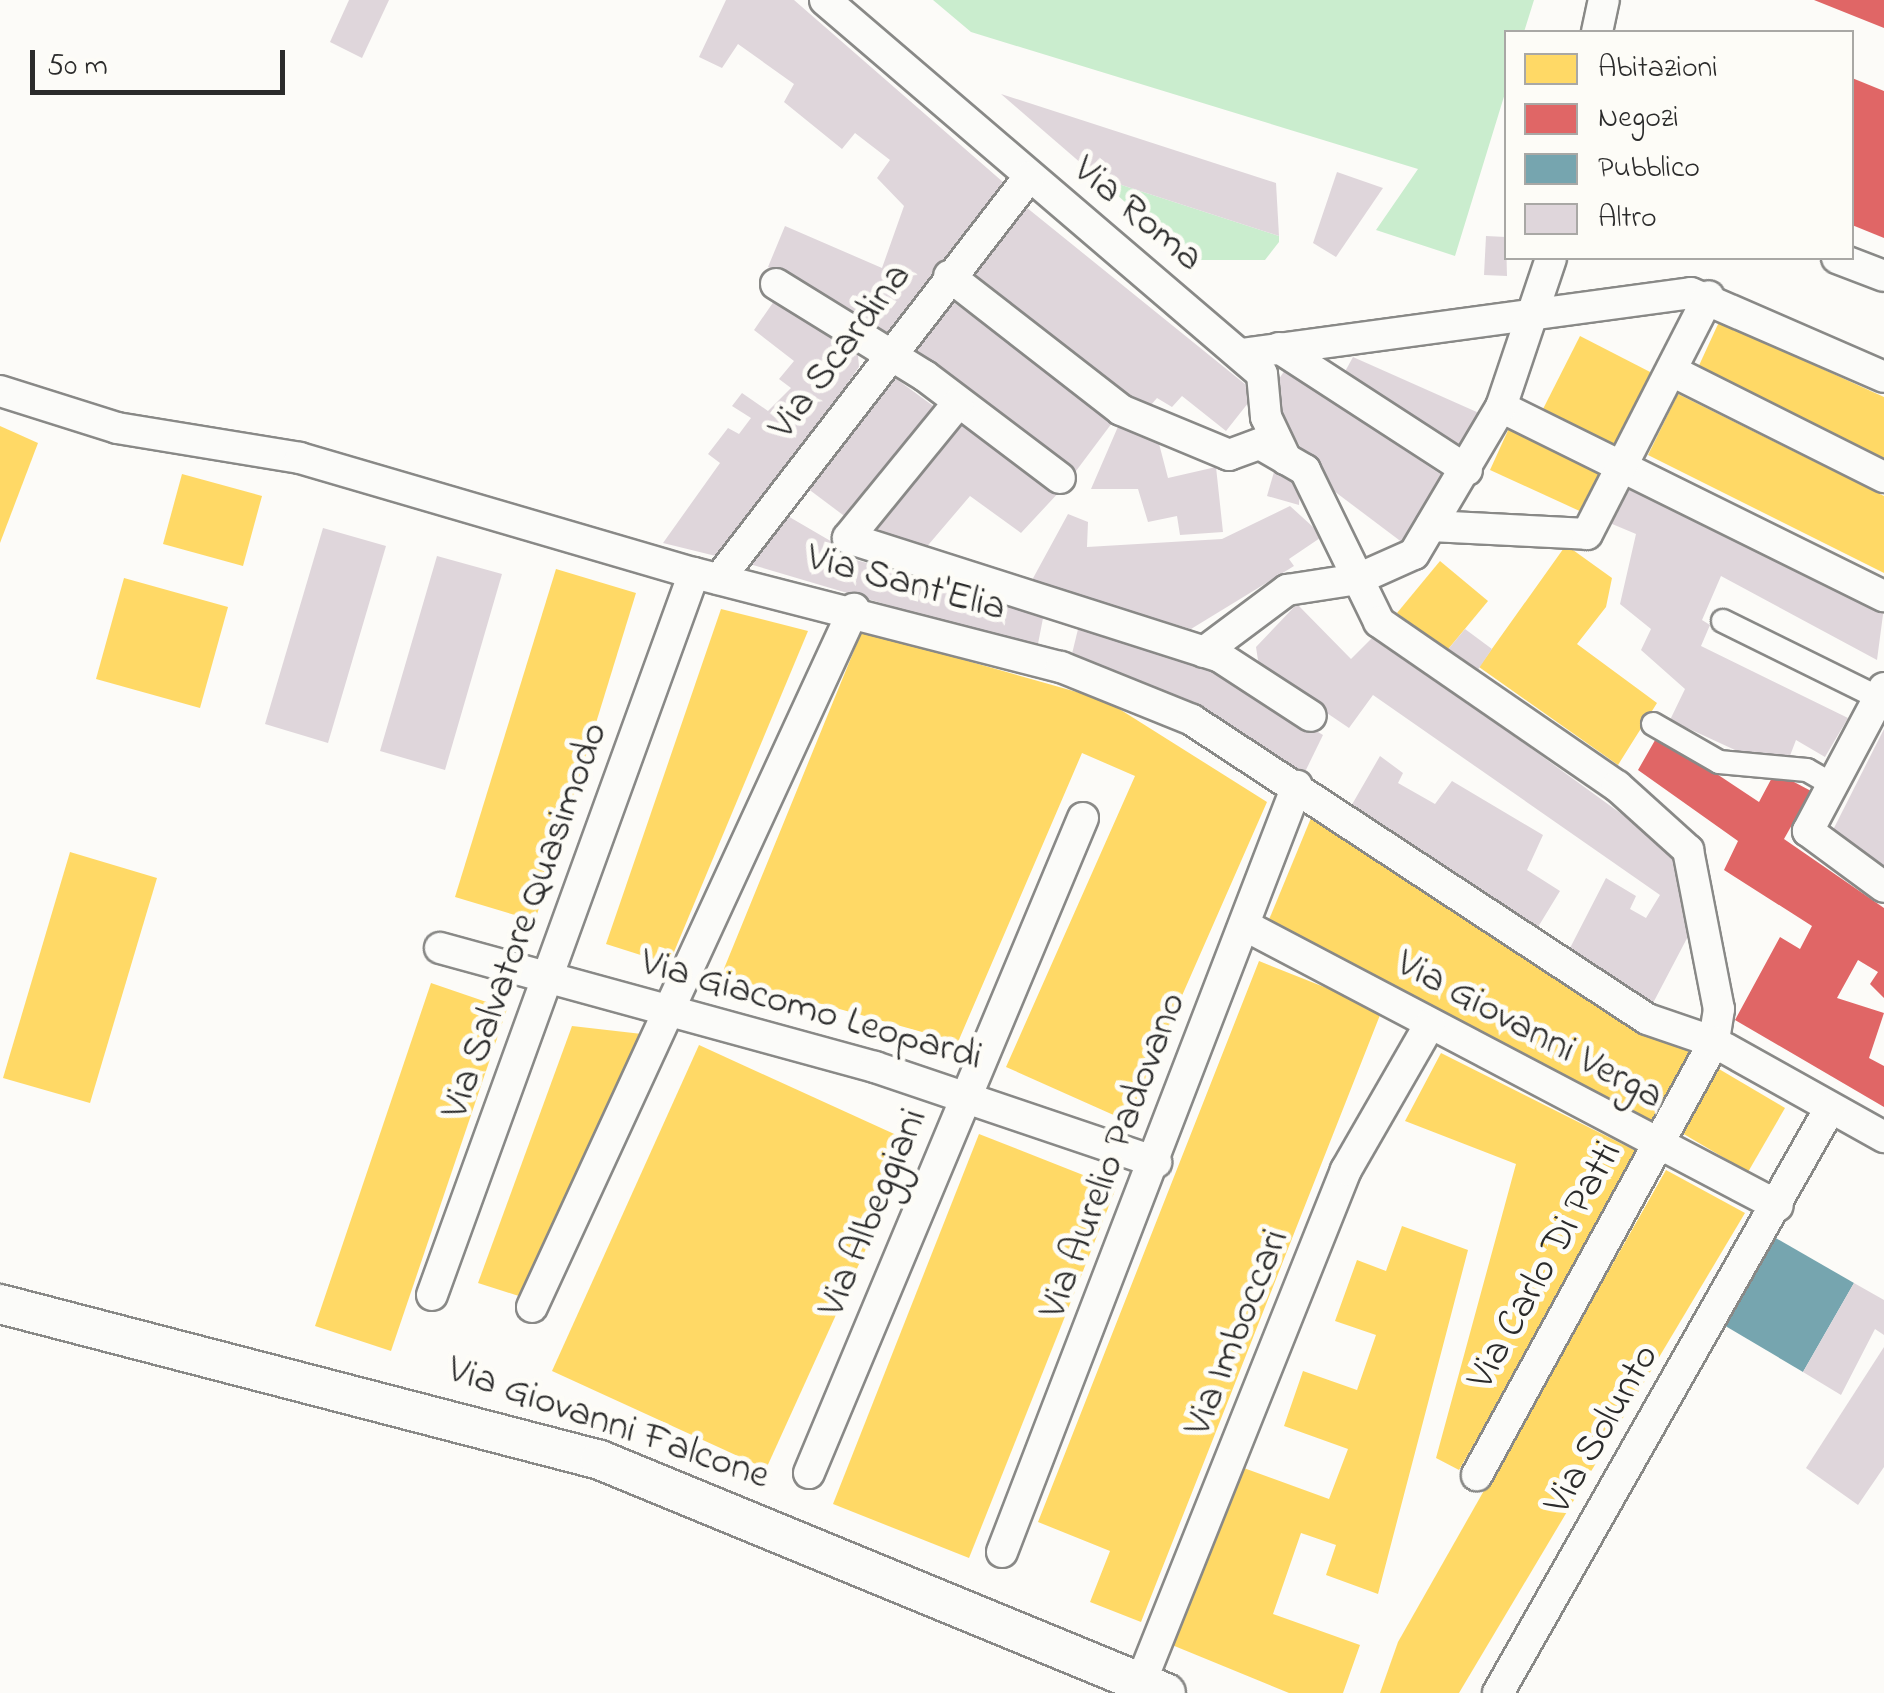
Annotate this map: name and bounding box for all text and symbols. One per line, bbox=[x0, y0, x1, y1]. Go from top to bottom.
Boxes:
scale bar bbox=[35, 30, 290, 92]
legend bbox=[1504, 30, 1854, 260]
text: 50 m bbox=[47, 45, 108, 89]
text: Abitazioni bbox=[1598, 47, 1718, 91]
text: Negozi bbox=[1598, 97, 1679, 141]
street label: Via Roma bbox=[1062, 147, 1212, 283]
text: Pubblico bbox=[1598, 147, 1700, 191]
text: Altro bbox=[1598, 197, 1657, 241]
street label: Via Scardina bbox=[759, 254, 923, 450]
street label: Via Sant'Elia bbox=[801, 534, 1011, 634]
street label: Via Salvatore Quasimodo bbox=[432, 716, 620, 1126]
street label: Via Giacomo Leopardi bbox=[635, 939, 987, 1083]
street label: Via Giovanni Verga bbox=[1387, 941, 1671, 1121]
street label: Via Aurelio Padovano bbox=[1030, 986, 1198, 1326]
street label: Via Albeggiani bbox=[809, 1102, 939, 1324]
street label: Via Carlo Di Patti bbox=[1458, 1134, 1634, 1398]
street label: Via Imboccari bbox=[1175, 1223, 1301, 1443]
street label: Via Solunto bbox=[1535, 1336, 1671, 1524]
street label: Via Giovanni Falcone bbox=[441, 1346, 775, 1502]

